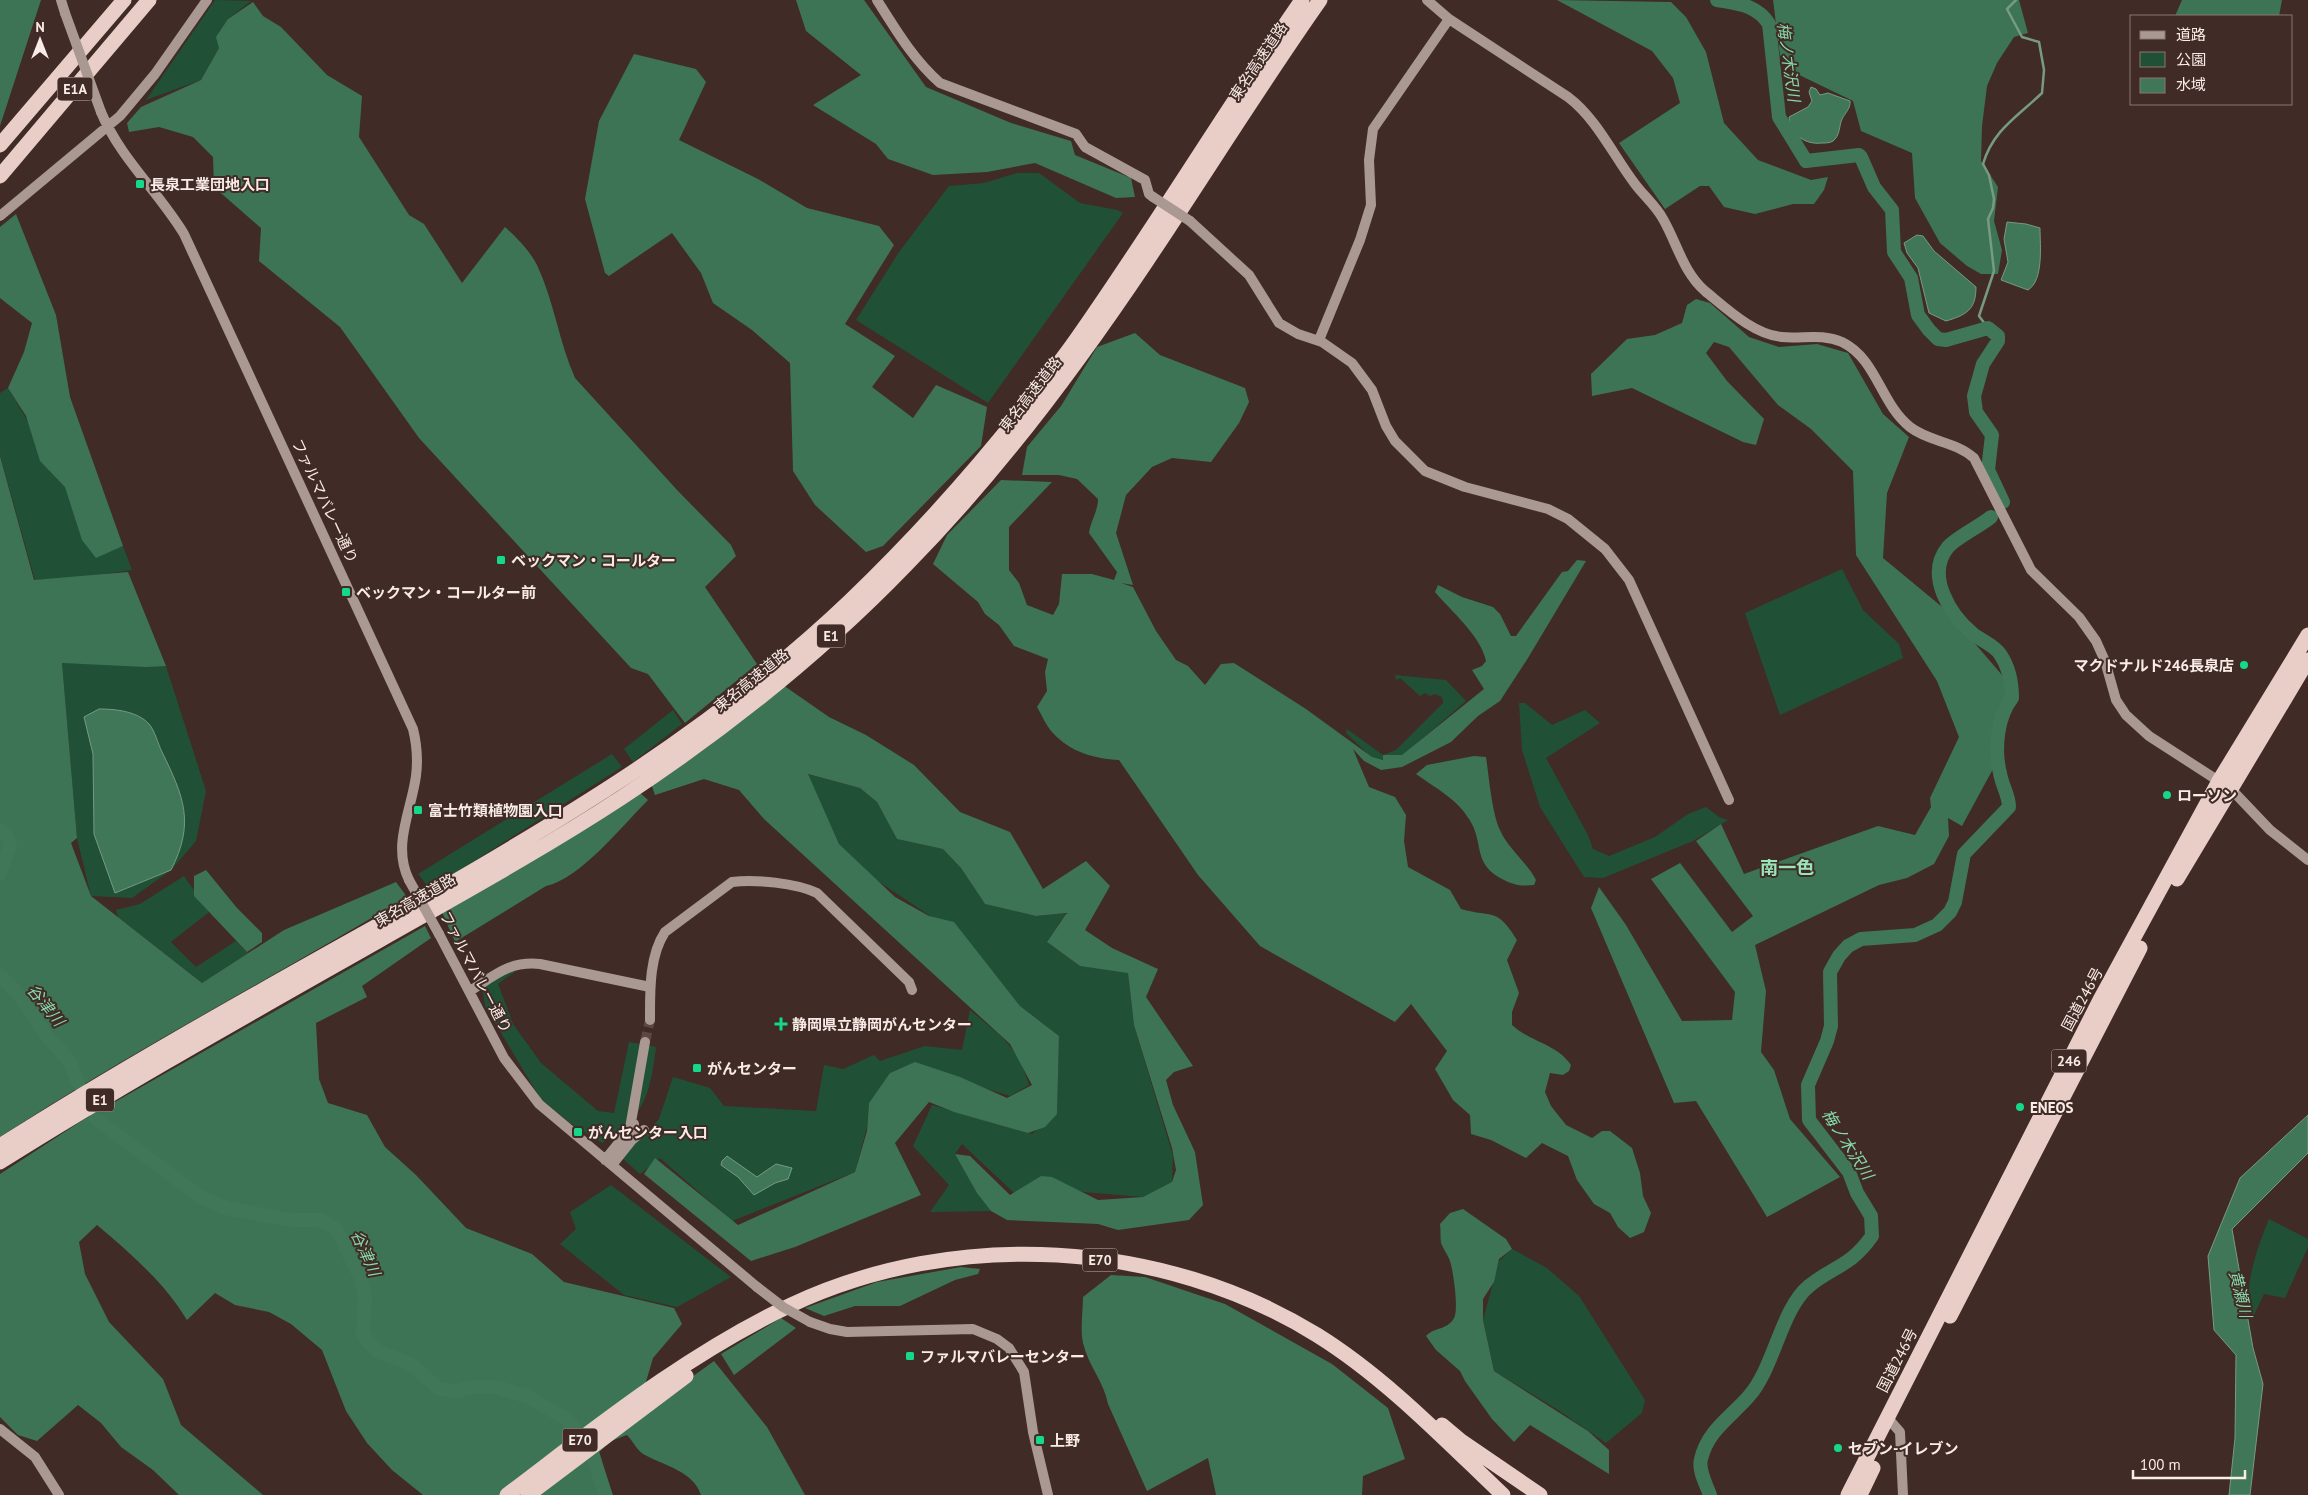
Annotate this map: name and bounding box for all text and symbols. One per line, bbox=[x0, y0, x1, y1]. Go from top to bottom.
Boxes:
north arrow bbox=[15, 15, 65, 65]
legend bbox=[2130, 15, 2293, 105]
text: N bbox=[35, 18, 45, 36]
street label: 東名高速道路 bbox=[1225, 18, 1291, 104]
water label: 梅ノ木沢川 bbox=[1774, 21, 1805, 105]
text: 道路 bbox=[2176, 25, 2206, 44]
text: 公園 bbox=[2176, 50, 2206, 69]
text: 水域 bbox=[2176, 75, 2206, 94]
road number: E1A bbox=[58, 78, 92, 100]
place label: 長泉工業団地入口 bbox=[150, 175, 270, 194]
marker: 長泉工業団地入口 bbox=[134, 178, 146, 190]
street label: 東名高速道路 bbox=[995, 353, 1065, 435]
street label: ファルマバレー通り bbox=[288, 436, 362, 566]
place label: ベックマン・コールター bbox=[511, 551, 676, 570]
marker: ベックマン・コールター bbox=[495, 554, 507, 566]
place label: ベックマン・コールター前 bbox=[356, 583, 536, 602]
marker: ベックマン・コールター前 bbox=[340, 586, 352, 598]
road number: E1 bbox=[817, 624, 845, 648]
street label: 東名高速道路 bbox=[710, 644, 792, 716]
place label: マクドナルド246長泉店 bbox=[2073, 656, 2234, 675]
marker: マクドナルド246長泉店 bbox=[2238, 659, 2250, 671]
place label: ローソン bbox=[2177, 786, 2237, 805]
marker: ローソン bbox=[2161, 789, 2173, 801]
place label: 富士竹類植物園入口 bbox=[428, 801, 563, 820]
marker: 富士竹類植物園入口 bbox=[412, 804, 424, 816]
district label: 南一色 bbox=[1760, 856, 1814, 879]
street label: 東名高速道路 bbox=[371, 869, 459, 931]
street label: ファルマバレー通り bbox=[436, 908, 516, 1036]
street label: 国道246号 bbox=[2057, 964, 2107, 1034]
water label: 谷津川 bbox=[23, 980, 70, 1031]
place label: 静岡県立静岡がんセンター bbox=[792, 1015, 972, 1034]
marker: 静岡県立静岡がんセンター bbox=[774, 1017, 788, 1031]
road number: 246 bbox=[2052, 1050, 2086, 1072]
place label: がんセンター bbox=[707, 1059, 797, 1078]
marker: がんセンター bbox=[691, 1062, 703, 1074]
road number: E1 bbox=[86, 1088, 114, 1112]
place label: ENEOS bbox=[2030, 1098, 2074, 1117]
marker: ENEOS bbox=[2014, 1101, 2026, 1113]
water label: 梅ノ木沢川 bbox=[1818, 1105, 1879, 1185]
place label: がんセンター入口 bbox=[588, 1123, 708, 1142]
marker: がんセンター入口 bbox=[572, 1126, 584, 1138]
water label: 谷津川 bbox=[347, 1227, 386, 1281]
road number: E70 bbox=[1082, 1248, 1118, 1272]
water label: 黄瀬川 bbox=[2225, 1268, 2257, 1322]
street label: 国道246号 bbox=[1873, 1325, 1921, 1395]
place label: ファルマバレーセンター bbox=[920, 1347, 1085, 1366]
marker: ファルマバレーセンター bbox=[904, 1350, 916, 1362]
road number: E70 bbox=[562, 1428, 598, 1452]
place label: 上野 bbox=[1050, 1431, 1080, 1450]
marker: 上野 bbox=[1034, 1434, 1046, 1446]
place label: セブン-イレブン bbox=[1848, 1439, 1958, 1458]
marker: セブン-イレブン bbox=[1832, 1442, 1844, 1454]
scale bar bbox=[2133, 1448, 2246, 1480]
text: 100 m bbox=[2140, 1455, 2181, 1474]

